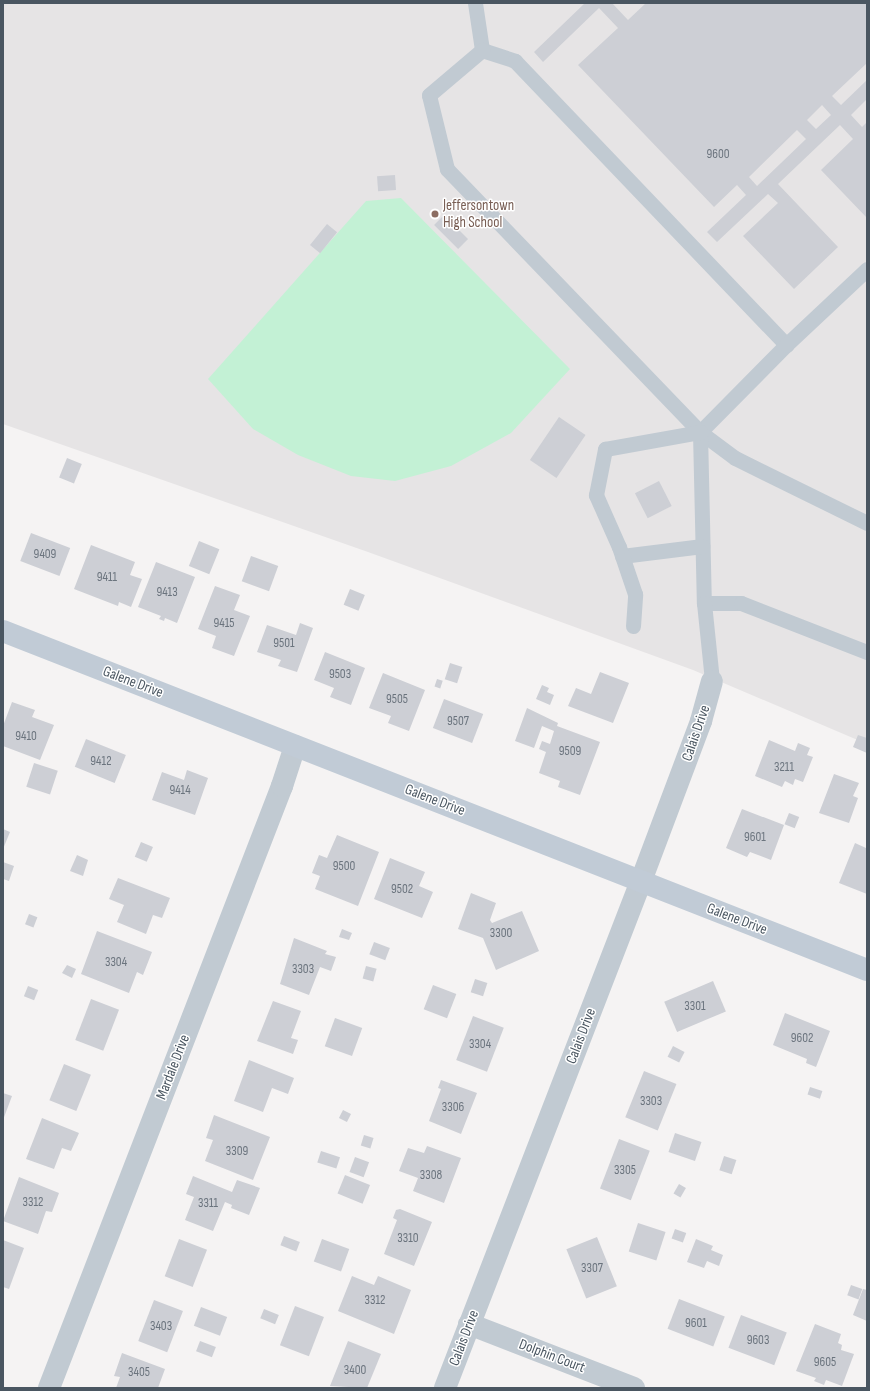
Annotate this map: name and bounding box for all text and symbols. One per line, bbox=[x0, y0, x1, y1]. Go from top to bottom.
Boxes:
house number: 9600 bbox=[706, 146, 730, 162]
place label: Jeffersontown High School bbox=[443, 196, 514, 231]
marker: Jeffersontown High School bbox=[430, 209, 440, 219]
house number: 9409 bbox=[34, 546, 56, 562]
house number: 9411 bbox=[97, 569, 117, 585]
house number: 9413 bbox=[156, 584, 178, 600]
house number: 9415 bbox=[214, 615, 234, 631]
house number: 9501 bbox=[273, 635, 295, 651]
street label: Galene Drive bbox=[100, 662, 166, 702]
house number: 9503 bbox=[329, 666, 351, 682]
house number: 9505 bbox=[386, 691, 408, 707]
street label: Calais Drive bbox=[678, 703, 714, 763]
house number: 9507 bbox=[447, 713, 469, 729]
house number: 9410 bbox=[15, 728, 37, 744]
house number: 9509 bbox=[559, 743, 581, 759]
house number: 9412 bbox=[90, 753, 112, 769]
house number: 3211 bbox=[774, 759, 794, 775]
street label: Galene Drive bbox=[402, 780, 468, 820]
house number: 9414 bbox=[169, 782, 191, 798]
house number: 9601 bbox=[744, 829, 766, 845]
house number: 9500 bbox=[333, 858, 355, 874]
house number: 9502 bbox=[391, 881, 413, 897]
street label: Galene Drive bbox=[704, 899, 770, 939]
house number: 3300 bbox=[490, 925, 512, 941]
house number: 3304 bbox=[105, 954, 127, 970]
house number: 3303 bbox=[292, 961, 314, 977]
house number: 3301 bbox=[684, 998, 706, 1014]
street label: Calais Drive bbox=[562, 1006, 600, 1066]
house number: 9602 bbox=[791, 1030, 813, 1046]
street label: Mardale Drive bbox=[152, 1032, 194, 1102]
house number: 3304 bbox=[469, 1036, 491, 1052]
house number: 3303 bbox=[640, 1093, 662, 1109]
house number: 3306 bbox=[442, 1099, 464, 1115]
house number: 3309 bbox=[226, 1143, 248, 1159]
house number: 3305 bbox=[614, 1162, 636, 1178]
house number: 3308 bbox=[420, 1167, 442, 1183]
house number: 3312 bbox=[23, 1194, 43, 1210]
house number: 3311 bbox=[198, 1195, 218, 1211]
house number: 3310 bbox=[397, 1230, 419, 1246]
house number: 3307 bbox=[581, 1260, 603, 1276]
house number: 3312 bbox=[365, 1292, 385, 1308]
street label: Calais Drive bbox=[445, 1308, 483, 1368]
house number: 9601 bbox=[685, 1315, 707, 1331]
house number: 3403 bbox=[150, 1318, 172, 1334]
house number: 9603 bbox=[747, 1332, 769, 1348]
street label: Dolphin Court bbox=[516, 1335, 588, 1377]
house number: 9605 bbox=[814, 1354, 836, 1370]
house number: 3400 bbox=[344, 1362, 366, 1378]
house number: 3405 bbox=[128, 1364, 150, 1380]

